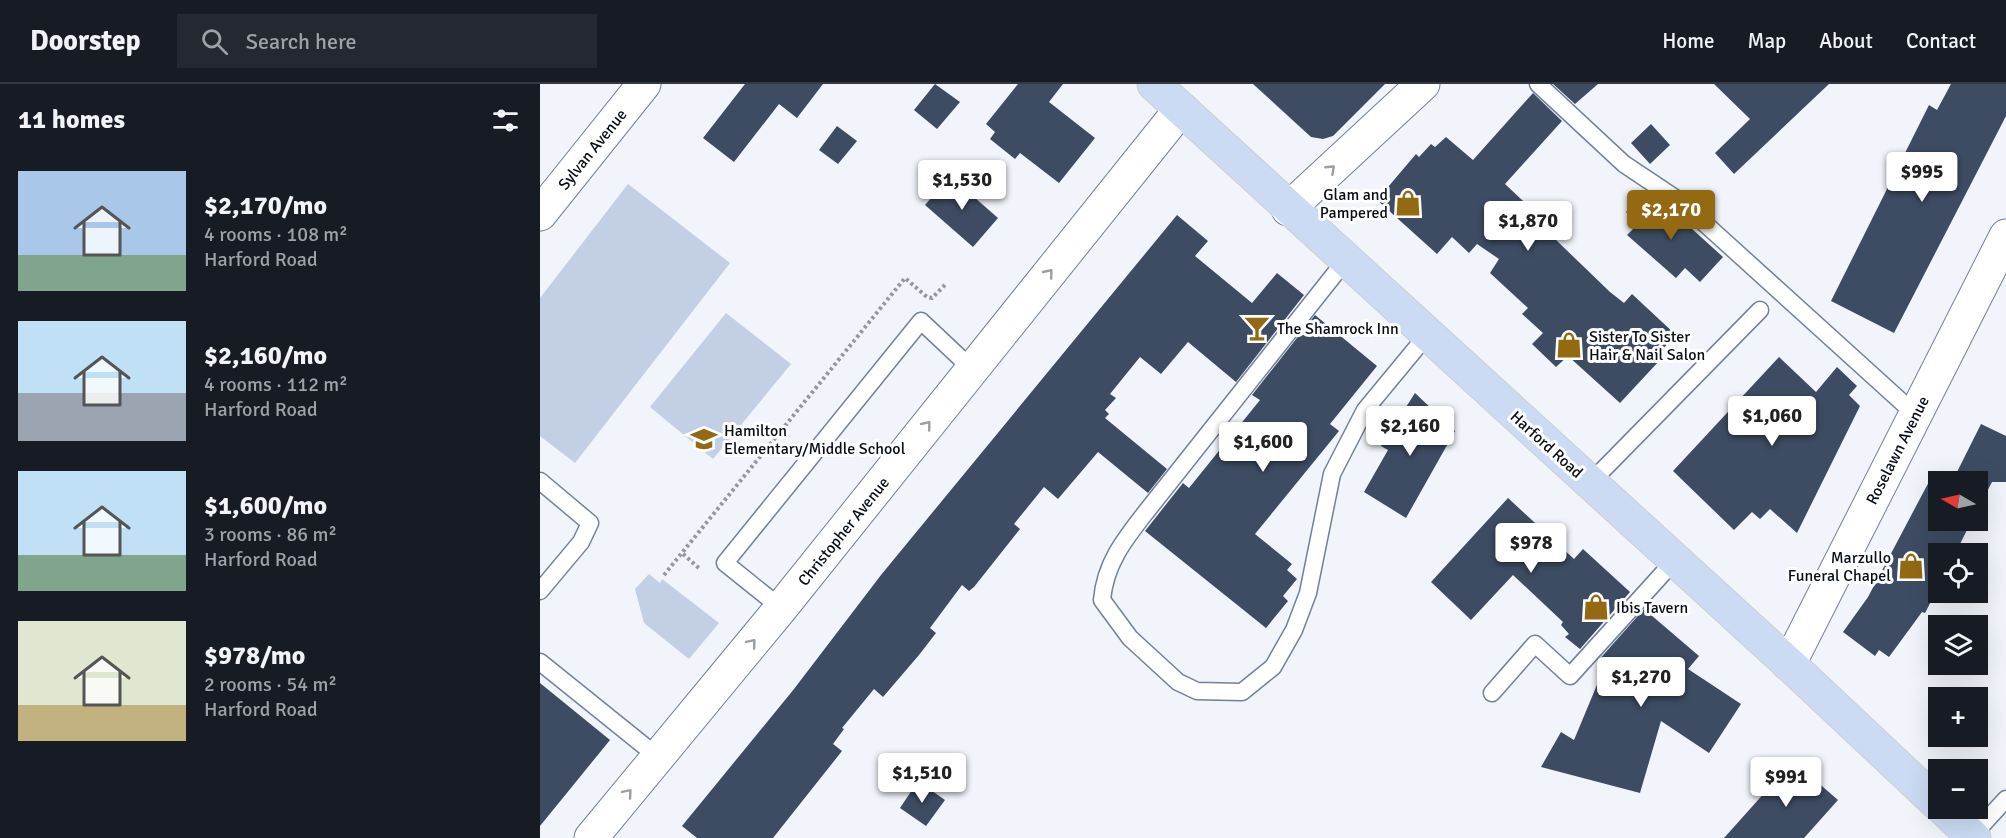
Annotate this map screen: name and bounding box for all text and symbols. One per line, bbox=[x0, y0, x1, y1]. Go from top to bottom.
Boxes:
search box bbox=[177, 14, 597, 68]
text: Doorstep bbox=[30, 24, 141, 58]
icon: search bbox=[198, 25, 231, 58]
text: Search here bbox=[246, 28, 357, 55]
text: Home bbox=[1662, 28, 1715, 54]
text: Map bbox=[1748, 28, 1786, 54]
text: About bbox=[1819, 28, 1873, 54]
text: Contact bbox=[1906, 28, 1976, 54]
text: 11 homes bbox=[18, 104, 125, 136]
icon: filters bbox=[489, 104, 522, 137]
street label: Sylvan Avenue bbox=[554, 105, 631, 194]
pin: $995 bbox=[1886, 152, 1958, 203]
text: $995 bbox=[1900, 159, 1944, 184]
pin: $1,530 bbox=[913, 160, 1011, 211]
one-way arrow bbox=[1325, 165, 1335, 176]
text: $1,530 bbox=[932, 167, 992, 192]
place label: Glam and Pampered bbox=[1320, 185, 1388, 223]
shop icon: Glam and Pampered bbox=[1393, 188, 1423, 218]
text: $2,170/mo bbox=[204, 190, 327, 222]
pin: $2,170 bbox=[1622, 190, 1720, 241]
icon: home bbox=[66, 195, 138, 267]
text: $2,170 bbox=[1641, 197, 1701, 222]
pin: $1,870 bbox=[1479, 201, 1577, 252]
text: $1,870 bbox=[1498, 208, 1558, 233]
text: 4 rooms · 108 m² bbox=[204, 222, 348, 247]
text: Harford Road bbox=[204, 247, 317, 272]
one-way arrow bbox=[1042, 269, 1053, 280]
bar icon: The Shamrock Inn bbox=[1242, 313, 1272, 343]
place label: The Shamrock Inn bbox=[1277, 319, 1399, 339]
place label: Sister To Sister Hair & Nail Salon bbox=[1589, 327, 1705, 365]
shop icon: Sister To Sister Hair & Nail Salon bbox=[1554, 330, 1584, 360]
text: $2,160/mo bbox=[204, 340, 327, 372]
icon: home bbox=[66, 345, 138, 417]
text: 4 rooms · 112 m² bbox=[204, 372, 348, 397]
street label: Roselawn Avenue bbox=[1862, 393, 1934, 508]
pin: $1,060 bbox=[1723, 396, 1821, 447]
text: Harford Road bbox=[204, 397, 317, 422]
text: $1,060 bbox=[1742, 403, 1802, 428]
pin: $2,160 bbox=[1361, 406, 1459, 457]
street label: Harford Road bbox=[1506, 407, 1587, 483]
text: $2,160 bbox=[1380, 413, 1440, 438]
place label: Hamilton Elementary/Middle School bbox=[724, 421, 906, 459]
one-way arrow bbox=[920, 421, 931, 432]
pin: $1,600 bbox=[1214, 422, 1312, 473]
school or university icon: Hamilton Elementary/Middle School bbox=[689, 424, 719, 454]
text: $1,600 bbox=[1233, 429, 1293, 454]
north arrow bbox=[1928, 471, 1988, 531]
map controls bbox=[1928, 471, 1988, 819]
street label: Christopher Avenue bbox=[794, 473, 894, 590]
text: $1,600/mo bbox=[204, 490, 327, 522]
icon: home bbox=[66, 495, 138, 567]
text: 3 rooms · 86 m² bbox=[204, 522, 337, 547]
pin: $978 bbox=[1495, 523, 1567, 574]
text: $978 bbox=[1509, 530, 1553, 555]
button: locate bbox=[1928, 543, 1988, 603]
text: Harford Road bbox=[204, 547, 317, 572]
place label: Marzullo Funeral Chapel bbox=[1788, 548, 1891, 586]
shop icon: Marzullo Funeral Chapel bbox=[1896, 551, 1926, 581]
shop icon: Ibis Tavern bbox=[1581, 592, 1611, 622]
place label: Ibis Tavern bbox=[1616, 598, 1688, 618]
button: layers bbox=[1928, 615, 1988, 675]
one-way arrow bbox=[745, 639, 756, 650]
text: $978/mo bbox=[204, 640, 305, 672]
icon: home bbox=[66, 645, 138, 717]
pin: $1,270 bbox=[1592, 657, 1690, 708]
text: $1,270 bbox=[1611, 664, 1671, 689]
text: 2 rooms · 54 m² bbox=[204, 672, 337, 697]
button: + bbox=[1928, 687, 1988, 747]
text: Harford Road bbox=[204, 697, 317, 722]
pin: $1,510 bbox=[873, 753, 971, 804]
pin: $991 bbox=[1750, 757, 1822, 808]
button: − bbox=[1928, 759, 1988, 819]
text: $1,510 bbox=[892, 760, 952, 785]
text: $991 bbox=[1764, 764, 1808, 789]
one-way arrow bbox=[621, 789, 632, 800]

